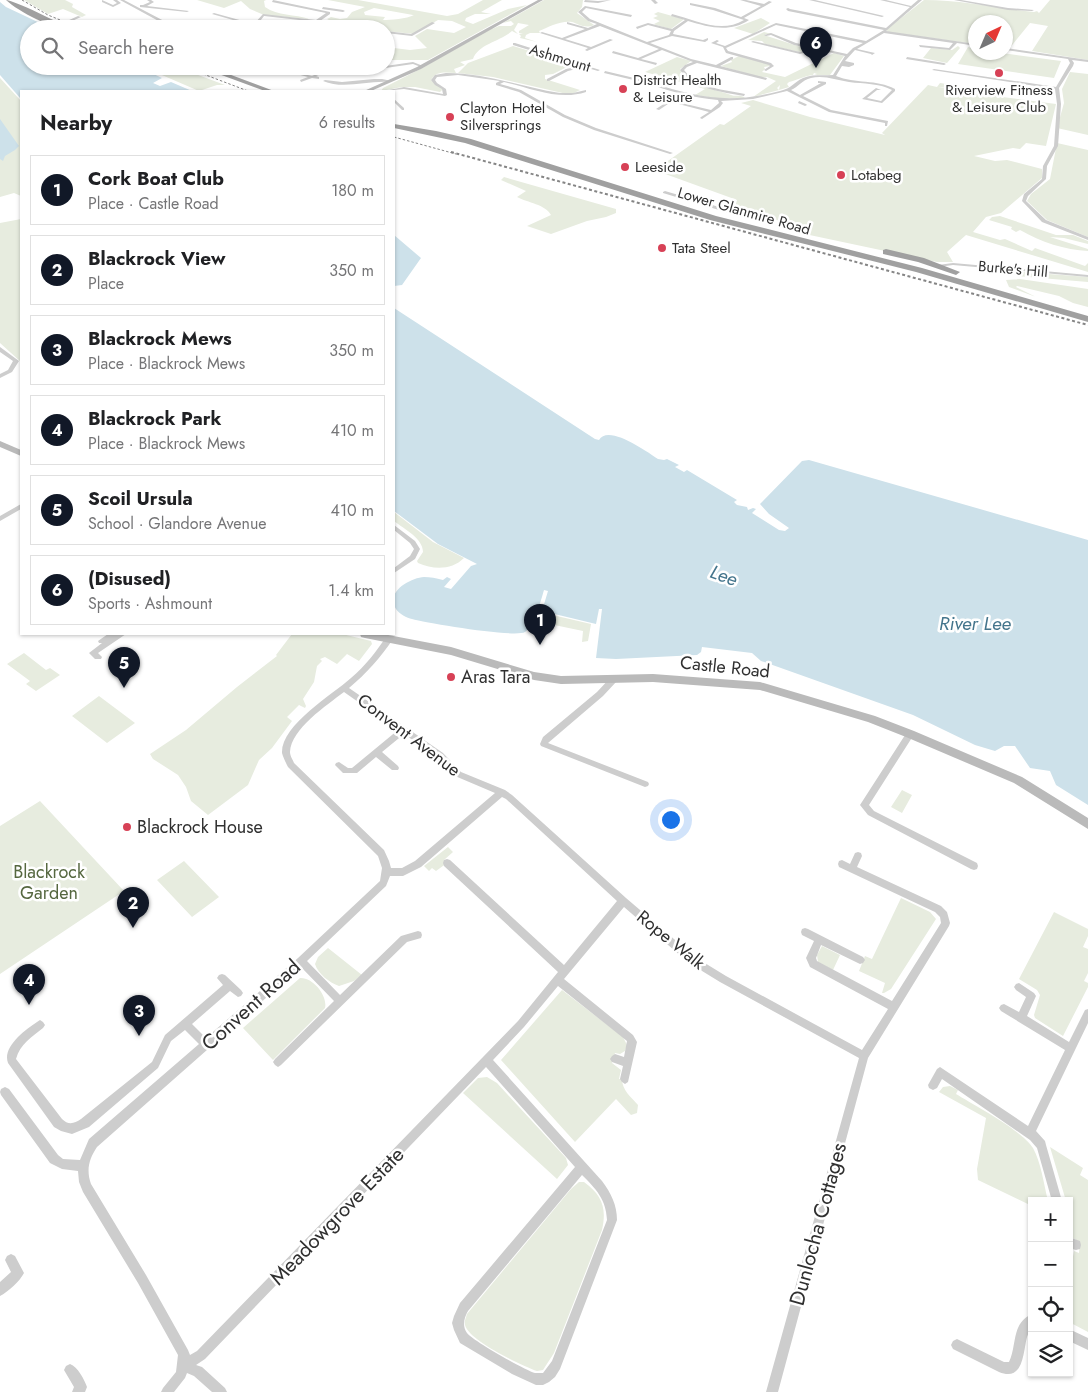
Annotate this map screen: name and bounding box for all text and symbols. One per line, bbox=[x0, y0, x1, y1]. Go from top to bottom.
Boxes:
north arrow bbox=[968, 15, 1013, 60]
search box bbox=[20, 20, 395, 75]
pin: 6 bbox=[800, 27, 832, 68]
icon: search bbox=[38, 34, 66, 62]
text: Search here bbox=[78, 34, 174, 61]
street label: Ashmount bbox=[527, 38, 594, 78]
marker: Riverview Fitness & Leisure Club bbox=[993, 67, 1005, 79]
place label: District Health & Leisure bbox=[633, 69, 722, 108]
place label: Riverview Fitness & Leisure Club bbox=[945, 79, 1053, 118]
marker: District Health & Leisure bbox=[617, 83, 629, 95]
place label: Clayton Hotel Silversprings bbox=[460, 97, 545, 136]
text: Nearby bbox=[40, 108, 112, 138]
text: 6 results bbox=[319, 111, 375, 134]
marker: Clayton Hotel Silversprings bbox=[444, 111, 456, 123]
place label: Leeside bbox=[635, 156, 684, 178]
marker: Leeside bbox=[619, 161, 631, 173]
place label: Lotabeg bbox=[851, 164, 902, 186]
text: Cork Boat Club bbox=[88, 165, 224, 192]
marker: Lotabeg bbox=[835, 169, 847, 181]
text: 1 bbox=[53, 179, 61, 202]
text: 180 m bbox=[331, 179, 374, 202]
street label: Lower Glanmire Road bbox=[675, 181, 813, 241]
text: Place · Castle Road bbox=[88, 192, 219, 215]
place label: Tata Steel bbox=[672, 237, 731, 259]
marker: Tata Steel bbox=[656, 242, 668, 254]
text: Blackrock View bbox=[88, 245, 225, 272]
street label: Burke's Hill bbox=[977, 255, 1049, 283]
text: 2 bbox=[52, 259, 62, 282]
text: 350 m bbox=[329, 259, 374, 282]
text: Place bbox=[88, 272, 124, 295]
text: Blackrock Mews bbox=[88, 325, 232, 352]
text: 3 bbox=[52, 339, 62, 362]
text: 350 m bbox=[329, 339, 374, 362]
text: Place · Blackrock Mews bbox=[88, 352, 245, 375]
text: Blackrock Park bbox=[88, 405, 221, 432]
text: 4 bbox=[51, 419, 63, 442]
text: 410 m bbox=[331, 419, 374, 442]
text: Place · Blackrock Mews bbox=[88, 432, 245, 455]
text: Scoil Ursula bbox=[88, 485, 193, 512]
text: 5 bbox=[52, 499, 62, 522]
text: 410 m bbox=[331, 499, 374, 522]
text: School · Glandore Avenue bbox=[88, 512, 267, 535]
water label: Lee bbox=[706, 558, 742, 593]
text: (Disused) bbox=[88, 565, 171, 592]
text: 6 bbox=[52, 579, 62, 602]
text: 1.4 km bbox=[328, 579, 374, 602]
text: Sports · Ashmount bbox=[88, 592, 212, 615]
pin: 1 bbox=[524, 604, 556, 645]
water label: River Lee bbox=[939, 610, 1011, 637]
pin: 5 bbox=[108, 647, 140, 688]
street label: Castle Road bbox=[679, 649, 771, 685]
place label: Aras Tara bbox=[461, 664, 530, 690]
marker: Aras Tara bbox=[445, 671, 457, 683]
street label: Convent Avenue bbox=[352, 687, 466, 783]
your location bbox=[658, 807, 684, 833]
place label: Blackrock House bbox=[137, 814, 263, 840]
marker: Blackrock House bbox=[121, 821, 133, 833]
park label: Blackrock Garden bbox=[13, 859, 85, 906]
pin: 2 bbox=[117, 887, 149, 928]
street label: Rope Walk bbox=[631, 904, 711, 976]
street label: Convent Road bbox=[195, 952, 307, 1058]
pin: 4 bbox=[13, 964, 45, 1005]
pin: 3 bbox=[123, 995, 155, 1036]
street label: Dunlocha Cottages bbox=[782, 1139, 854, 1309]
street label: Meadowgrove Estate bbox=[263, 1140, 411, 1292]
map controls bbox=[1028, 1197, 1073, 1377]
button: + bbox=[1028, 1197, 1073, 1242]
button: − bbox=[1028, 1242, 1073, 1287]
button: locate bbox=[1028, 1287, 1073, 1332]
button: layers bbox=[1028, 1332, 1073, 1377]

